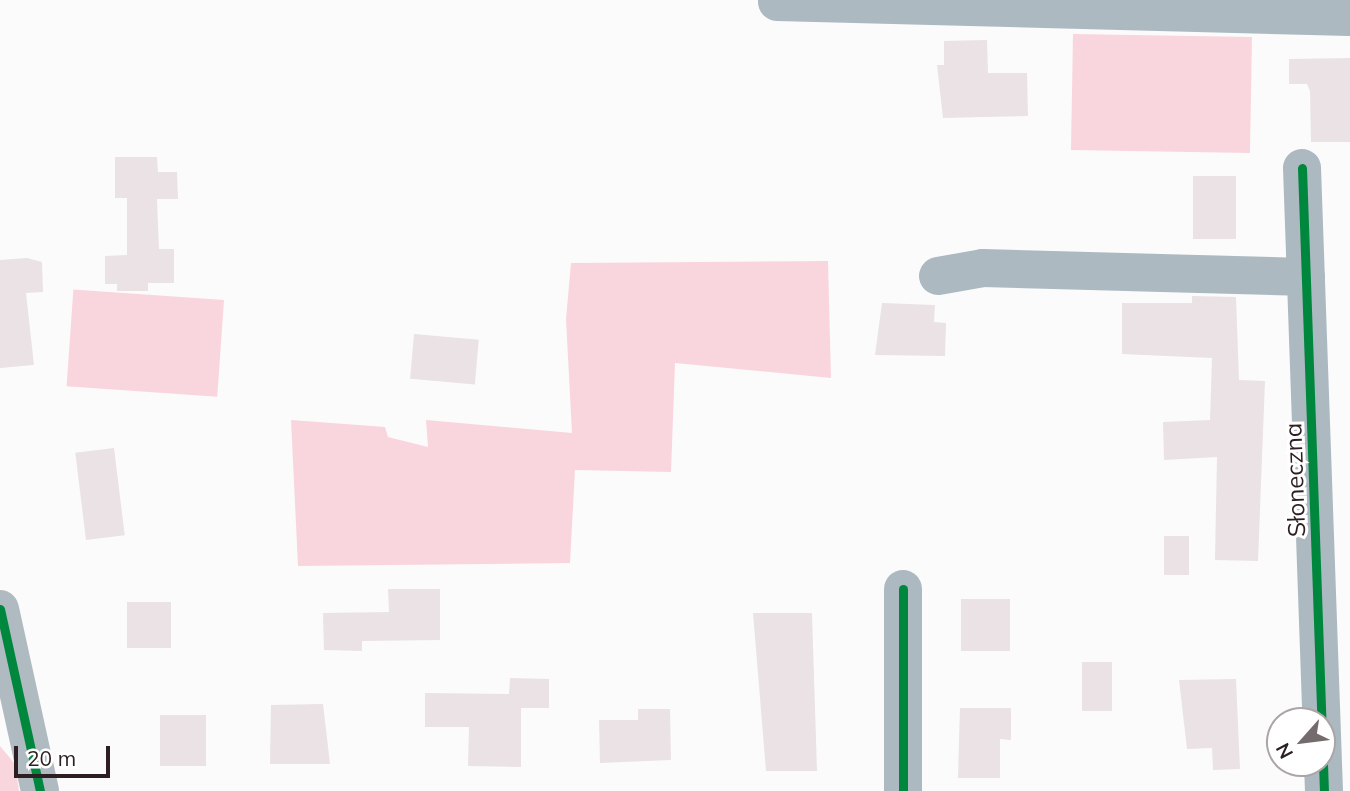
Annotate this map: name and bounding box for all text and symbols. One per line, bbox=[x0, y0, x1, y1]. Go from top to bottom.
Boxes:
street label: Słoneczna bbox=[1279, 422, 1311, 538]
north arrow bbox=[1266, 707, 1336, 777]
scale bar bbox=[18, 732, 114, 776]
text: N bbox=[1270, 739, 1298, 763]
text: 20 m bbox=[27, 745, 76, 771]

